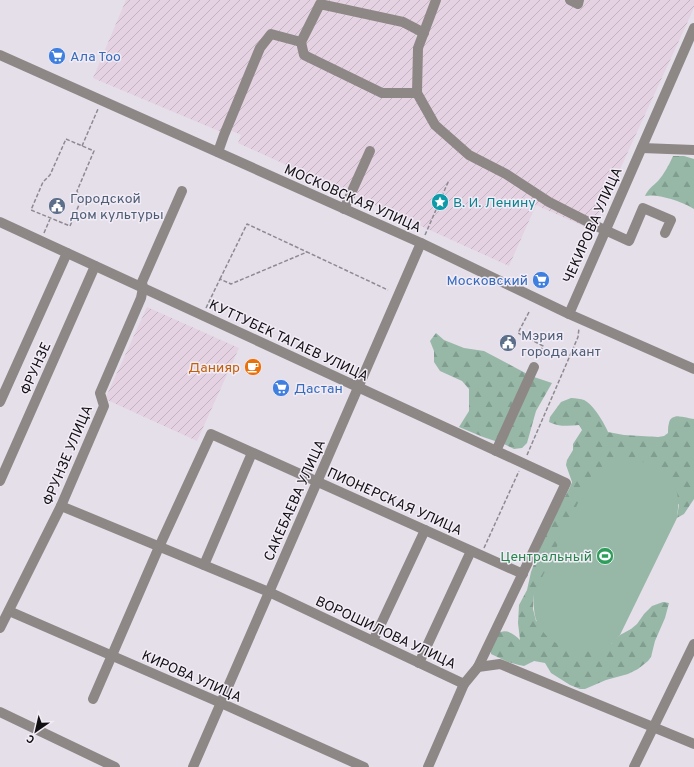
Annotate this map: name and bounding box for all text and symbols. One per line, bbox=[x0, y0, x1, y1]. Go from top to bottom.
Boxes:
supermarket icon: Ала Тоо bbox=[47, 46, 67, 66]
place label: Ала Тоо bbox=[70, 49, 121, 66]
street label: МОСКОВСКАЯ УЛИЦА bbox=[281, 161, 423, 237]
street label: ЧЕКИРОВА УЛИЦА bbox=[560, 165, 627, 286]
place label: Городской дом культуры bbox=[70, 191, 164, 224]
place icon: В. И. Ленину bbox=[430, 192, 450, 212]
place label: В. И. Ленину bbox=[453, 195, 536, 212]
public building icon: Городской дом культуры bbox=[47, 196, 67, 216]
supermarket icon: Московский bbox=[531, 270, 551, 290]
place label: Московский bbox=[447, 273, 528, 290]
street label: КУТТУБЕК ТАГАЕВ УЛИЦА bbox=[206, 297, 371, 386]
place label: Мэрия города кант bbox=[521, 328, 601, 361]
public building icon: Мэрия города кант bbox=[498, 333, 518, 353]
street label: ФРУНЗЕ bbox=[17, 340, 55, 398]
cafe icon: Данияр bbox=[243, 357, 263, 377]
place label: Данияр bbox=[188, 360, 240, 377]
supermarket icon: Дастан bbox=[271, 378, 291, 398]
place label: Дастан bbox=[294, 381, 343, 398]
street label: ФРУНЗЕ УЛИЦА bbox=[40, 403, 97, 508]
street label: САКЕБАЕВА УЛИЦА bbox=[261, 437, 330, 564]
street label: ПИОНЕРСКАЯ УЛИЦА bbox=[324, 465, 465, 540]
sports icon: Центральный bbox=[595, 546, 615, 566]
place label: Центральный bbox=[500, 549, 592, 566]
street label: ВОРОШИЛОВА УЛИЦА bbox=[312, 593, 458, 673]
street label: КИРОВА УЛИЦА bbox=[139, 648, 244, 707]
north arrow bbox=[16, 711, 56, 751]
text: С bbox=[24, 731, 38, 746]

